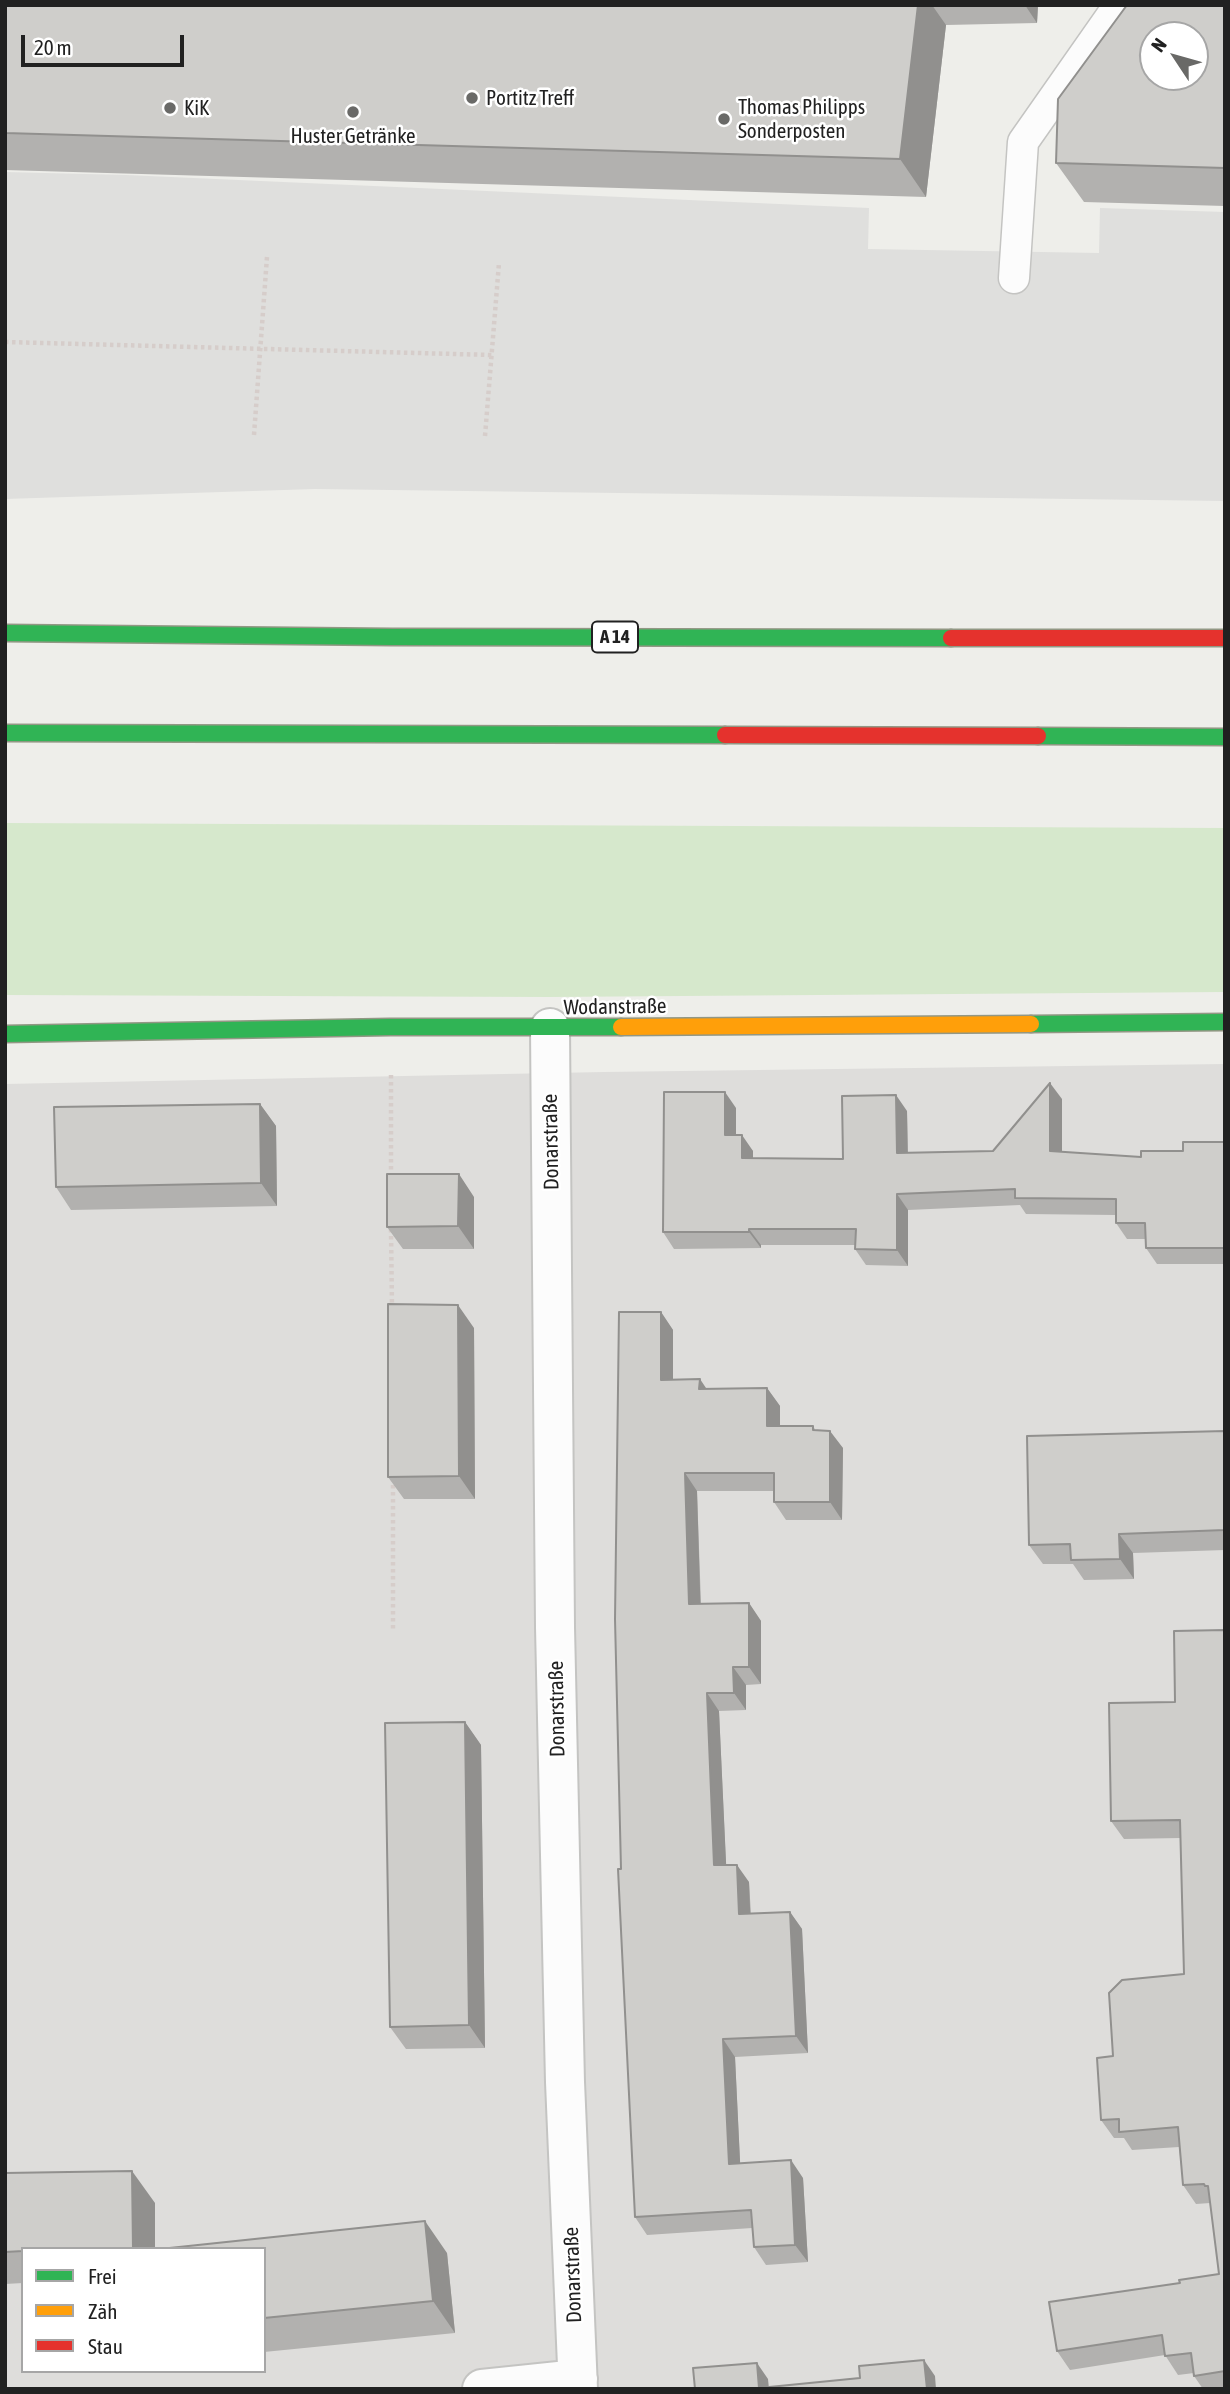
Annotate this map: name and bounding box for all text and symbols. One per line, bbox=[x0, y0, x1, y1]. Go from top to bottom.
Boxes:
scale bar bbox=[24, 21, 187, 65]
north arrow bbox=[1139, 21, 1209, 91]
text: N bbox=[1146, 34, 1171, 56]
text: 20 m bbox=[34, 35, 72, 59]
place label: Portitz Treff bbox=[486, 85, 574, 111]
marker: Portitz Treff bbox=[464, 90, 480, 106]
place label: Thomas Philipps Sonderposten bbox=[738, 94, 865, 144]
place label: KiK bbox=[184, 95, 209, 121]
marker: KiK bbox=[162, 100, 178, 116]
marker: Huster Getränke bbox=[345, 104, 361, 120]
marker: Thomas Philipps Sonderposten bbox=[716, 111, 732, 127]
place label: Huster Getränke bbox=[291, 123, 415, 149]
road number: A 14 bbox=[592, 622, 638, 652]
street label: Wodanstraße bbox=[563, 994, 667, 1020]
street label: Donarstraße bbox=[538, 1094, 564, 1190]
street label: Donarstraße bbox=[544, 1661, 570, 1757]
street label: Donarstraße bbox=[559, 2226, 587, 2324]
legend bbox=[21, 2247, 266, 2373]
text: Frei bbox=[88, 2264, 117, 2288]
text: Zäh bbox=[88, 2299, 117, 2323]
text: Stau bbox=[88, 2334, 123, 2358]

